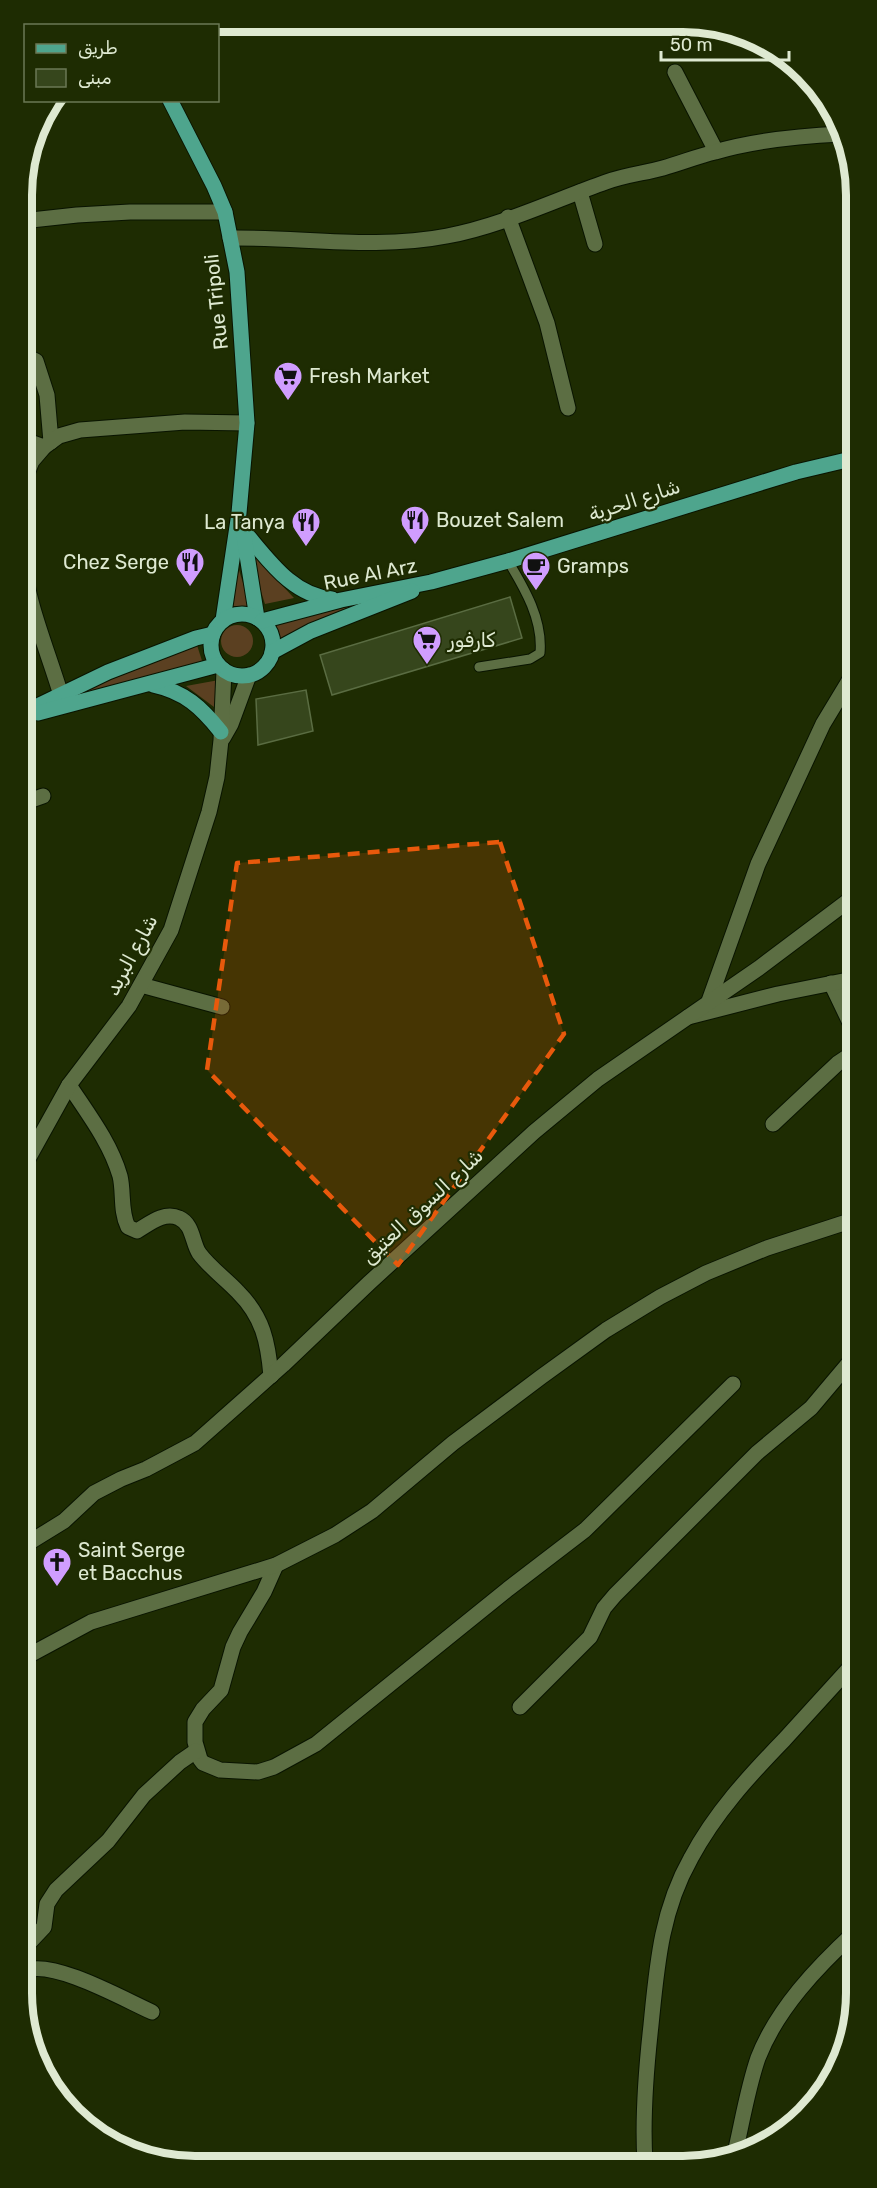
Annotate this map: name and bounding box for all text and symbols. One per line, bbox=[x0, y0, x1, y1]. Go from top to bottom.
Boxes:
legend bbox=[24, 24, 219, 102]
scale bar bbox=[661, 24, 788, 62]
text: 50 m bbox=[670, 34, 713, 56]
text: طريق bbox=[78, 37, 118, 59]
text: مبنى bbox=[78, 67, 112, 89]
street label: Rue Tripoli bbox=[199, 253, 233, 351]
supermarket icon: Fresh Market bbox=[272, 360, 304, 402]
place label: Fresh Market bbox=[309, 364, 430, 388]
street label: شارع الحرية bbox=[585, 474, 684, 528]
restaurant icon: Bouzet Salem bbox=[399, 504, 431, 546]
restaurant icon: La Tanya bbox=[290, 506, 322, 548]
place label: Bouzet Salem bbox=[436, 508, 564, 532]
place label: La Tanya bbox=[204, 510, 285, 534]
restaurant icon: Chez Serge bbox=[174, 546, 206, 588]
place label: Chez Serge bbox=[63, 550, 169, 574]
cafe icon: Gramps bbox=[520, 550, 552, 592]
street label: Rue Al Arz bbox=[321, 553, 419, 595]
place label: Gramps bbox=[557, 554, 629, 578]
supermarket icon: كارفور bbox=[411, 624, 443, 666]
place label: كارفور bbox=[447, 628, 495, 652]
street label: شارع البريد bbox=[100, 910, 164, 1001]
street label: شارع السوق العتيق bbox=[356, 1143, 489, 1270]
place label: Saint Serge et Bacchus bbox=[78, 1538, 185, 1585]
church icon: Saint Serge et Bacchus bbox=[41, 1546, 73, 1588]

